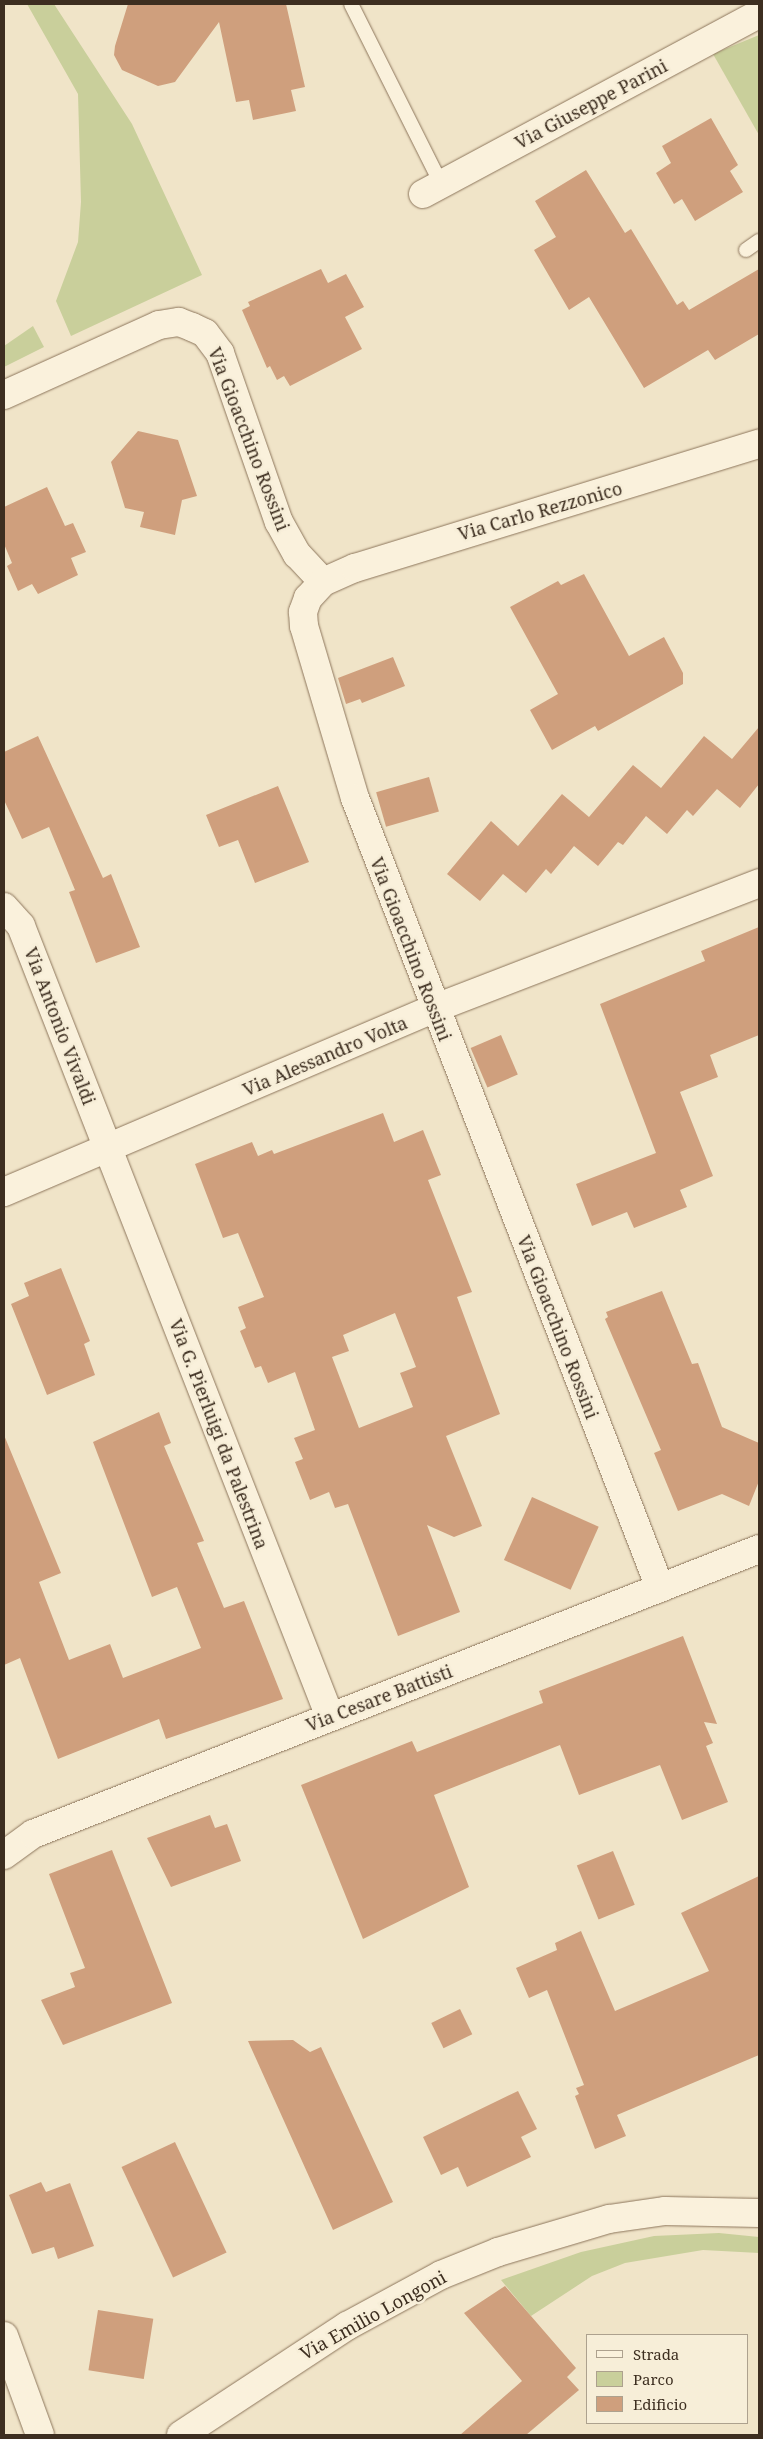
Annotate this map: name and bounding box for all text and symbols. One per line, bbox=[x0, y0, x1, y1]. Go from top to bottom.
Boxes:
street label: Via Giuseppe Parini bbox=[511, 55, 671, 153]
street label: Via Gioacchino Rossini bbox=[204, 344, 294, 534]
street label: Via Carlo Rezzonico bbox=[455, 477, 625, 545]
street label: Via Gioacchino Rossini bbox=[366, 854, 456, 1044]
street label: Via Antonio Vivaldi bbox=[20, 944, 100, 1108]
street label: Via Alessandro Volta bbox=[239, 1012, 411, 1100]
street label: Via Gioacchino Rossini bbox=[513, 1232, 603, 1422]
street label: Via G. Pierluigi da Palestrina bbox=[165, 1316, 273, 1552]
street label: Via Cesare Battisti bbox=[303, 1660, 455, 1736]
street label: Via Emilio Longoni bbox=[296, 2266, 450, 2364]
legend bbox=[586, 2334, 748, 2424]
text: Strada bbox=[633, 2344, 679, 2364]
text: Parco bbox=[633, 2369, 674, 2389]
text: Edificio bbox=[633, 2394, 687, 2414]

